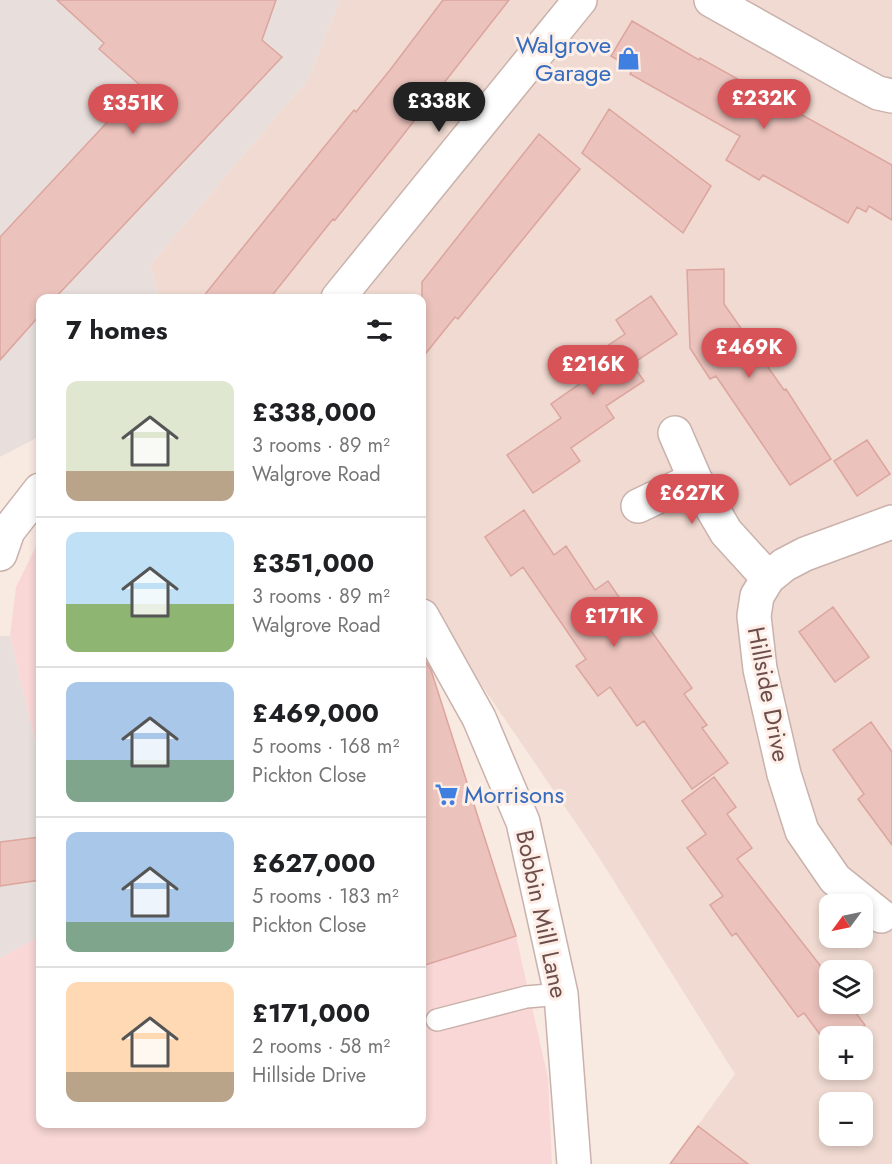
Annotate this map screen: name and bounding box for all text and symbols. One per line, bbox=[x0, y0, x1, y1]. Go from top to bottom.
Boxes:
place label: Walgrove Garage bbox=[516, 27, 611, 90]
shop icon: Walgrove Garage bbox=[616, 45, 642, 71]
pin: £232K bbox=[722, 79, 806, 130]
pin: £338K bbox=[397, 82, 481, 133]
pin: £351K bbox=[91, 84, 175, 135]
text: £232K bbox=[732, 84, 796, 113]
text: £338K bbox=[407, 87, 471, 116]
text: £351K bbox=[102, 89, 164, 118]
text: 7 homes bbox=[66, 311, 168, 349]
icon: filters bbox=[363, 314, 396, 347]
pin: £469K bbox=[707, 328, 791, 379]
text: £469K bbox=[716, 333, 782, 362]
pin: £216K bbox=[551, 345, 635, 396]
text: £216K bbox=[562, 350, 624, 379]
text: £338,000 bbox=[252, 393, 376, 431]
icon: home bbox=[114, 405, 186, 477]
text: 3 rooms · 89 m² bbox=[252, 431, 390, 460]
text: Walgrove Road bbox=[252, 460, 381, 489]
pin: £627K bbox=[650, 474, 734, 525]
text: £627K bbox=[660, 479, 724, 508]
text: £351,000 bbox=[252, 544, 374, 582]
icon: home bbox=[114, 556, 186, 628]
text: 3 rooms · 89 m² bbox=[252, 582, 390, 611]
pin: £171K bbox=[572, 597, 656, 648]
text: £171K bbox=[585, 602, 643, 631]
text: Walgrove Road bbox=[252, 611, 381, 640]
street label: Hillside Drive bbox=[739, 623, 799, 765]
text: £469,000 bbox=[252, 694, 379, 732]
icon: home bbox=[114, 706, 186, 778]
text: 5 rooms · 168 m² bbox=[252, 732, 399, 761]
text: Pickton Close bbox=[252, 761, 366, 790]
place label: Morrisons bbox=[464, 777, 564, 812]
supermarket icon: Morrisons bbox=[433, 781, 459, 807]
street label: Bobbin Mill Lane bbox=[507, 827, 577, 1001]
text: £627,000 bbox=[252, 844, 375, 882]
icon: home bbox=[114, 856, 186, 928]
text: 5 rooms · 183 m² bbox=[252, 882, 399, 911]
north arrow bbox=[819, 894, 873, 948]
map controls bbox=[819, 894, 873, 1146]
text: Pickton Close bbox=[252, 911, 366, 940]
button: layers bbox=[819, 960, 873, 1014]
text: £171,000 bbox=[252, 994, 370, 1032]
icon: home bbox=[114, 1006, 186, 1078]
button: + bbox=[819, 1026, 873, 1080]
text: 2 rooms · 58 m² bbox=[252, 1032, 390, 1061]
text: Hillside Drive bbox=[252, 1061, 366, 1090]
button: − bbox=[819, 1092, 873, 1146]

